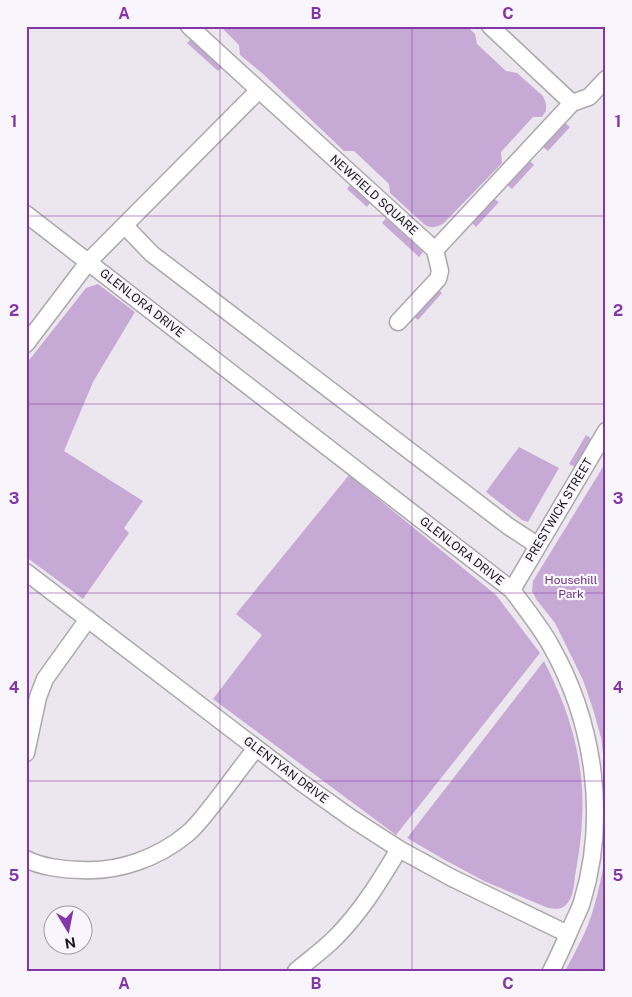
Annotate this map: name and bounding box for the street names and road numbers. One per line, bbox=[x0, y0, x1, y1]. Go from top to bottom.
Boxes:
street label: NEWFIELD SQUARE bbox=[327, 152, 421, 238]
street label: GLENLORA DRIVE bbox=[97, 266, 187, 340]
street label: PRESTWICK STREET bbox=[523, 456, 595, 564]
street label: GLENLORA DRIVE bbox=[417, 514, 507, 588]
street label: GLENTYAN DRIVE bbox=[241, 734, 331, 806]

